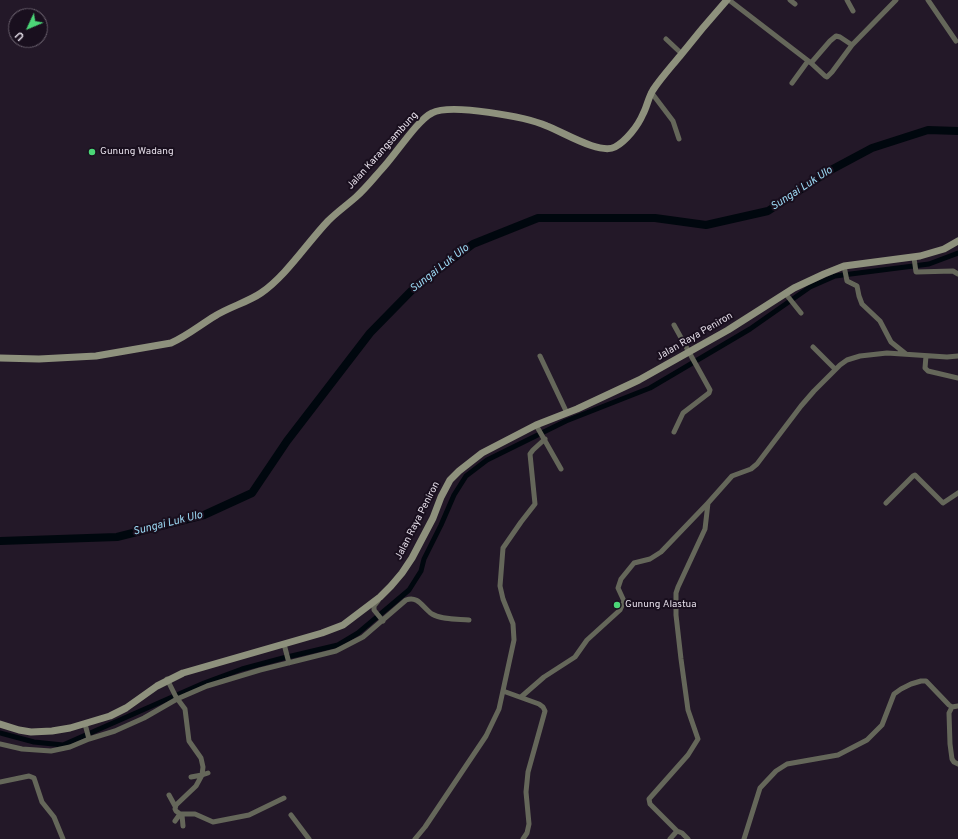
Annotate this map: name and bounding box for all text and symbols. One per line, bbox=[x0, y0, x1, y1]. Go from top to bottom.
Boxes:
north arrow bbox=[8, 8, 48, 48]
text: U bbox=[12, 28, 28, 43]
street label: Jalan Karangsambung bbox=[345, 110, 421, 192]
place label: Gunung Wadang bbox=[100, 146, 174, 158]
marker: Gunung Wadang bbox=[87, 147, 97, 157]
water label: Sungai Luk Ulo bbox=[769, 164, 835, 214]
water label: Sungai Luk Ulo bbox=[408, 242, 472, 296]
street label: Jalan Raya Peniron bbox=[655, 310, 735, 364]
street label: Jalan Raya Peniron bbox=[393, 480, 443, 562]
water label: Sungai Luk Ulo bbox=[132, 509, 204, 539]
place label: Gunung Alastua bbox=[625, 599, 696, 611]
marker: Gunung Alastua bbox=[612, 600, 622, 610]

